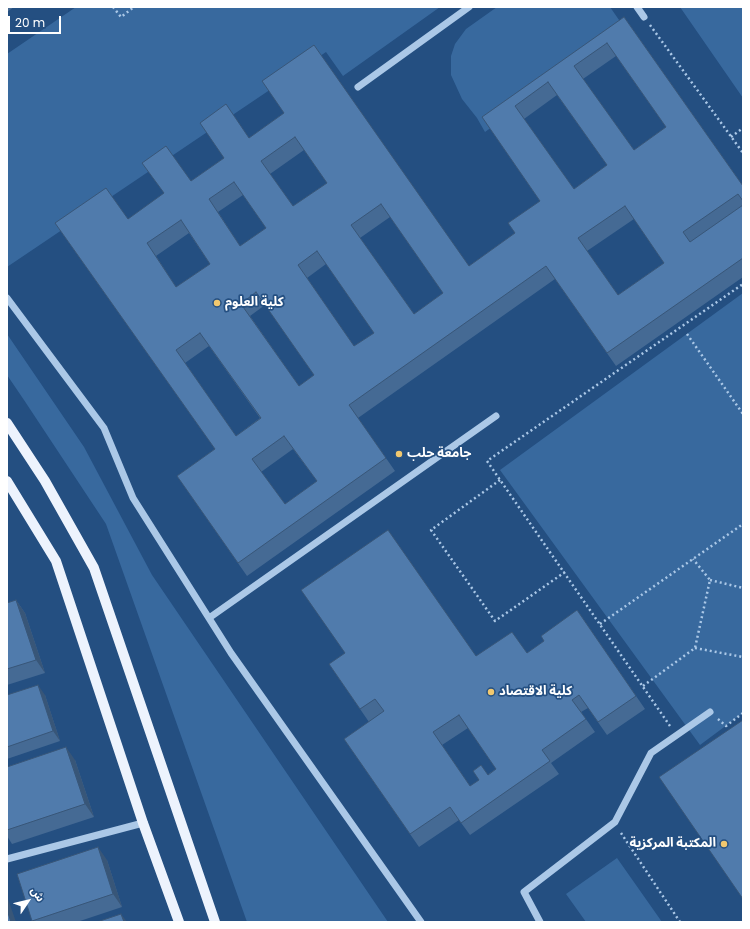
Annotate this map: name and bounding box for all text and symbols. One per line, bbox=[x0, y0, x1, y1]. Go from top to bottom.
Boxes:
scale bar bbox=[10, 8, 63, 34]
text: 20 m bbox=[15, 14, 45, 31]
place label: كلية العلوم bbox=[225, 295, 284, 311]
marker: كلية العلوم bbox=[212, 298, 222, 308]
place label: جامعة حلب bbox=[407, 446, 472, 462]
marker: جامعة حلب bbox=[394, 449, 404, 459]
place label: كلية الاقتصاد bbox=[499, 684, 572, 700]
marker: كلية الاقتصاد bbox=[486, 687, 496, 697]
place label: المكتبة المركزية bbox=[629, 836, 716, 852]
marker: المكتبة المركزية bbox=[719, 839, 729, 849]
north arrow bbox=[8, 881, 48, 921]
text: ش bbox=[27, 883, 49, 905]

